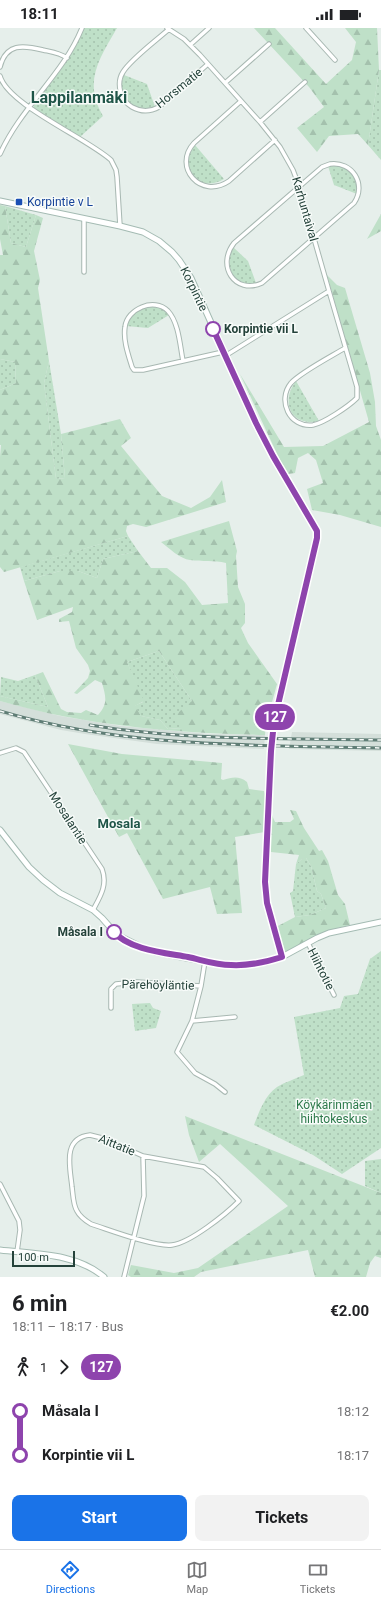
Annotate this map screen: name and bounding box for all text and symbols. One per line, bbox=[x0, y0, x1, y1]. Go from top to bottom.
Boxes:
text: 18:11 bbox=[20, 5, 59, 23]
street label: Horsmatie bbox=[153, 65, 205, 111]
district label: Lappilanmäki bbox=[31, 88, 127, 107]
street label: Karhuntaival bbox=[289, 175, 321, 243]
place label: Korpintie v L bbox=[27, 195, 94, 209]
marker: Korpintie v L bbox=[14, 197, 24, 207]
street label: Korpintie bbox=[177, 264, 211, 314]
marker: Korpintie vii L bbox=[205, 321, 221, 337]
place label: Korpintie vii L bbox=[224, 322, 298, 336]
line badge: 127 bbox=[252, 704, 298, 730]
text: 127 bbox=[263, 709, 287, 725]
street label: Mosalantie bbox=[46, 789, 90, 847]
district label: Mosala bbox=[98, 816, 140, 831]
marker: Måsala I bbox=[106, 924, 122, 940]
place label: Måsala I bbox=[57, 925, 103, 939]
street label: Hiihtotie bbox=[305, 946, 337, 992]
street label: Pärehöyläntie bbox=[122, 977, 194, 993]
park label: Köykärinmäen hiihtokeskus bbox=[296, 1098, 372, 1126]
street label: Aittatie bbox=[97, 1131, 137, 1159]
scale bar bbox=[12, 1249, 75, 1268]
text: 100 m bbox=[18, 1251, 49, 1264]
text: 6 min bbox=[12, 1291, 67, 1316]
text: €2.00 bbox=[330, 1302, 369, 1320]
text: 18:11 – 18:17 · Bus bbox=[12, 1319, 124, 1334]
icon: walk bbox=[12, 1356, 34, 1378]
icon: forward bbox=[53, 1356, 75, 1378]
text: 127 bbox=[89, 1359, 113, 1375]
text: 1 bbox=[40, 1360, 47, 1375]
text: Måsala I bbox=[42, 1402, 99, 1420]
text: 18:12 bbox=[337, 1404, 369, 1419]
text: Korpintie vii L bbox=[42, 1446, 134, 1464]
text: 18:17 bbox=[337, 1448, 369, 1463]
button: Start bbox=[12, 1495, 187, 1541]
button: Tickets bbox=[195, 1495, 369, 1541]
tab: Directions bbox=[46, 1559, 95, 1596]
tab: Map bbox=[186, 1559, 208, 1596]
tab: Tickets bbox=[300, 1559, 335, 1596]

